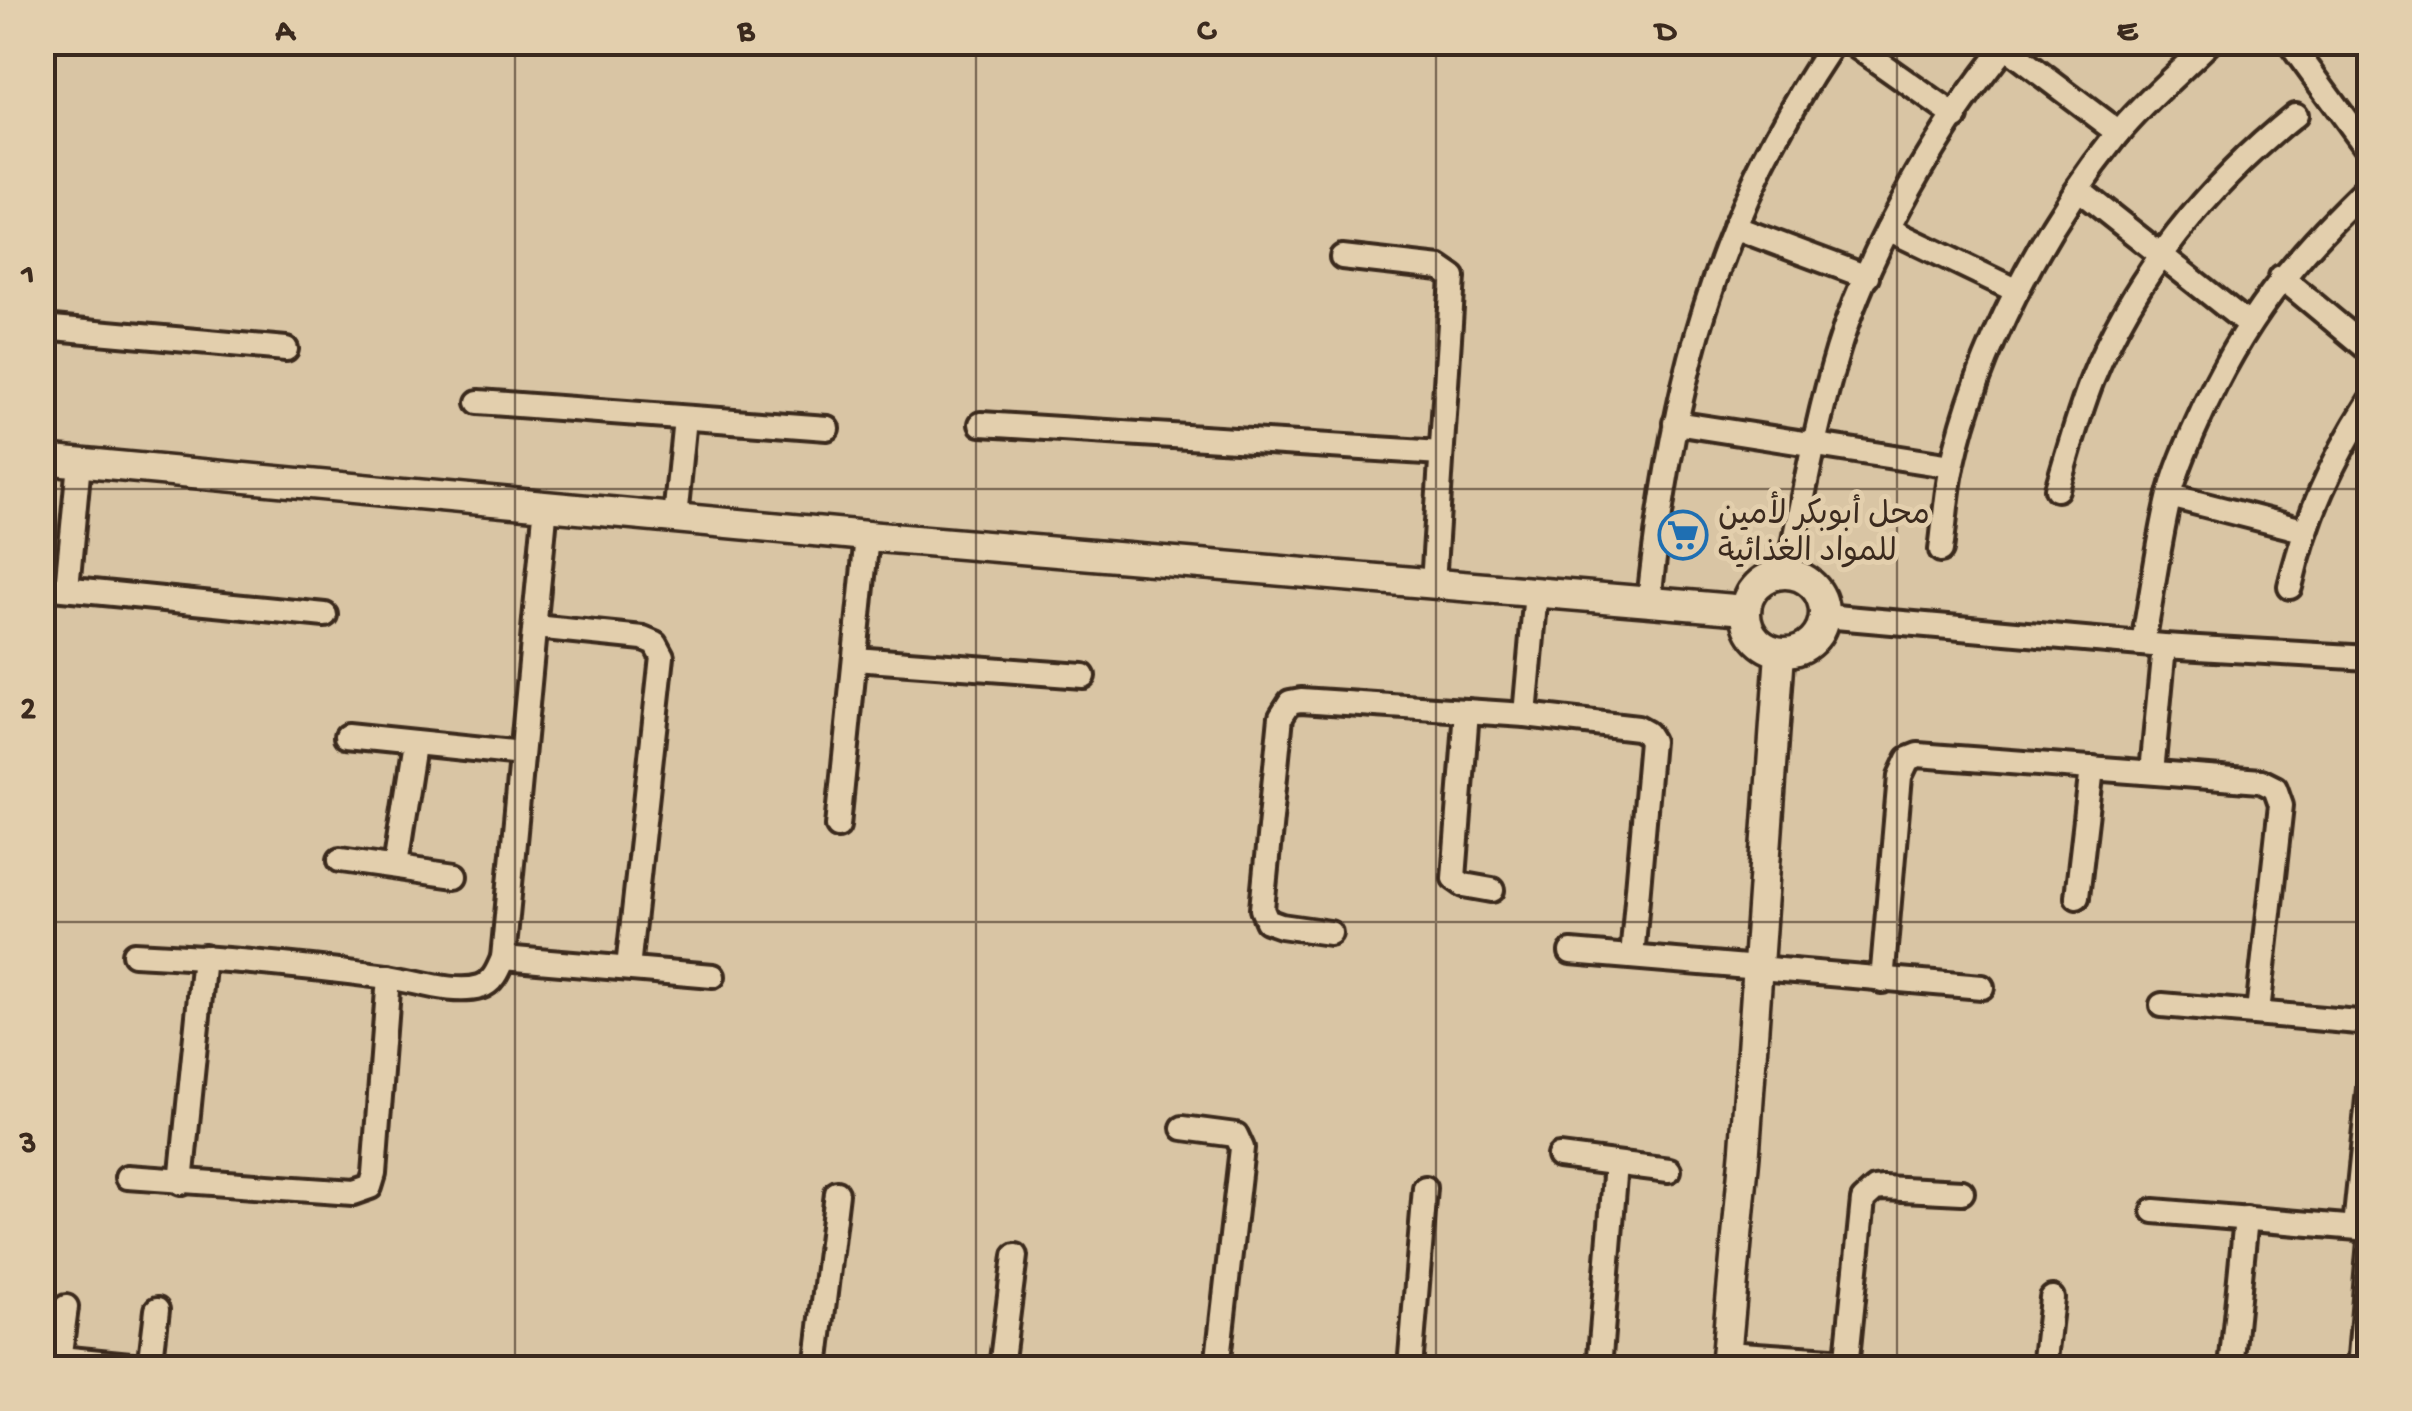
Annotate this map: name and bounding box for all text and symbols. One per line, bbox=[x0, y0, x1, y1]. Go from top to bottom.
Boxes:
text: A bbox=[275, 14, 297, 52]
text: B bbox=[737, 14, 756, 52]
text: C bbox=[1197, 14, 1217, 52]
text: D bbox=[1653, 14, 1678, 52]
text: E bbox=[2117, 14, 2139, 52]
text: 1 bbox=[21, 258, 34, 296]
place label: محل أبوبكر لأمين للمواد الغذائية bbox=[1718, 491, 1930, 573]
supermarket icon: محل أبوبكر لأمين للمواد الغذائية bbox=[1657, 509, 1709, 561]
text: 2 bbox=[20, 692, 36, 730]
text: 3 bbox=[19, 1126, 36, 1164]

